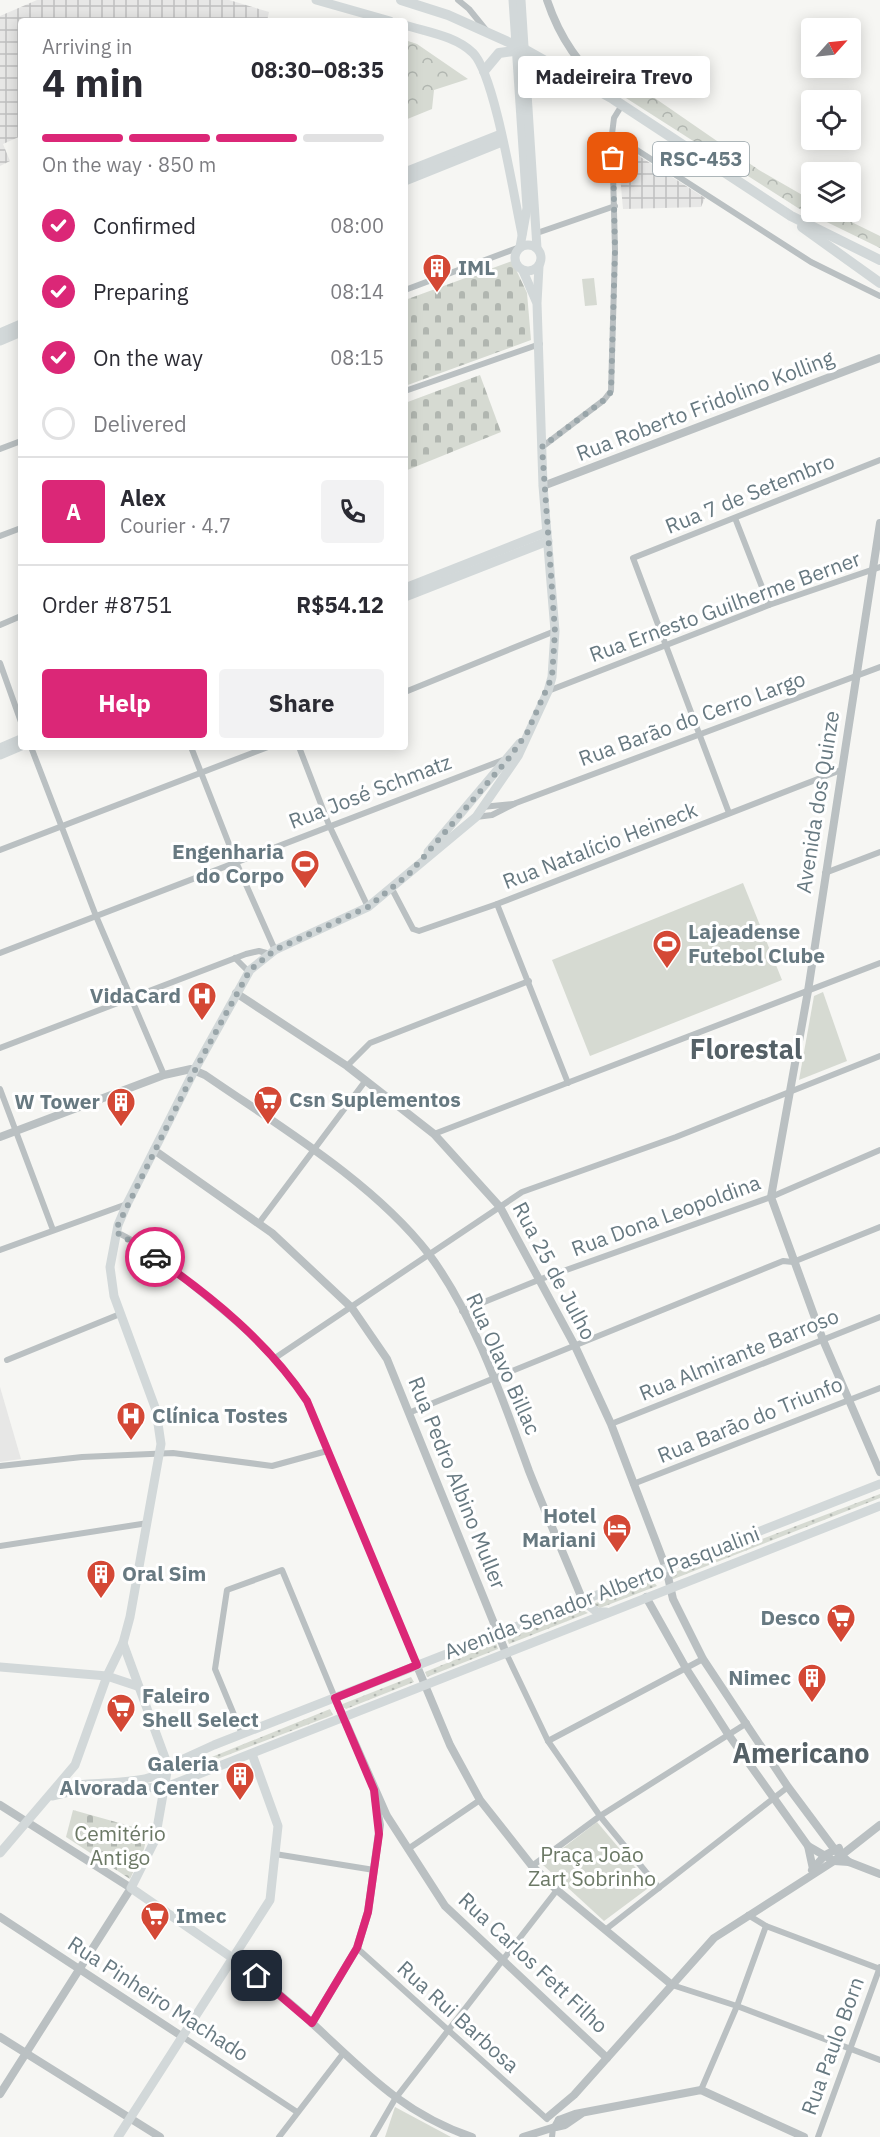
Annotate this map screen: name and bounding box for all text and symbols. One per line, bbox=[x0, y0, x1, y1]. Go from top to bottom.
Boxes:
north arrow bbox=[801, 18, 861, 78]
map controls bbox=[801, 18, 861, 222]
text: Arriving in bbox=[42, 33, 132, 60]
text: 08:30–08:35 bbox=[251, 55, 384, 84]
callout: Madeireira Trevo bbox=[517, 56, 709, 98]
text: 4 min bbox=[42, 57, 144, 108]
text: Madeireira Trevo bbox=[535, 63, 693, 90]
button: locate bbox=[801, 90, 861, 150]
pin bbox=[587, 132, 638, 183]
icon: bag bbox=[596, 141, 629, 174]
road number: RSC-453 bbox=[653, 142, 749, 176]
text: On the way · 850 m bbox=[42, 151, 216, 178]
button: layers bbox=[801, 162, 861, 222]
icon: check bbox=[42, 209, 75, 242]
text: Confirmed bbox=[93, 211, 196, 240]
text: 08:00 bbox=[330, 212, 384, 239]
building icon: IML bbox=[421, 252, 453, 294]
place label: IML bbox=[458, 253, 495, 281]
icon: check bbox=[42, 275, 75, 308]
text: Preparing bbox=[93, 277, 188, 306]
text: 08:14 bbox=[330, 278, 384, 305]
icon: check bbox=[42, 341, 75, 374]
text: On the way bbox=[93, 343, 203, 372]
street label: Rua Roberto Fridolino Kolling bbox=[572, 343, 838, 467]
text: 08:15 bbox=[330, 344, 384, 371]
text: Delivered bbox=[93, 409, 187, 438]
street label: Rua 7 de Setembro bbox=[661, 446, 838, 540]
button: phone bbox=[321, 480, 384, 543]
text: Alex bbox=[120, 483, 166, 512]
text: A bbox=[66, 497, 81, 526]
text: Courier · 4.7 bbox=[120, 512, 231, 539]
street label: Rua Ernesto Guilherme Berner bbox=[585, 544, 864, 668]
text: Order #8751 bbox=[42, 590, 172, 619]
text: R$54.12 bbox=[296, 590, 384, 619]
street label: Rua Barão do Cerro Largo bbox=[574, 664, 809, 772]
button: Help bbox=[42, 669, 207, 738]
button: Share bbox=[219, 669, 384, 738]
street label: Avenida dos Quinze bbox=[789, 709, 845, 895]
street label: Rua José Schmatz bbox=[284, 747, 455, 835]
street label: Rua Natalício Heineck bbox=[498, 795, 701, 895]
place label: Engenharia do Corpo bbox=[172, 837, 284, 889]
sports icon: Engenharia do Corpo bbox=[289, 848, 321, 890]
place label: Lajeadense Futebol Clube bbox=[688, 917, 825, 969]
sports icon: Lajeadense Futebol Clube bbox=[651, 928, 683, 970]
hospital icon: VidaCard bbox=[186, 980, 218, 1022]
place label: VidaCard bbox=[90, 981, 181, 1009]
district label: Florestal bbox=[690, 1031, 802, 1066]
supermarket icon: Csn Suplementos bbox=[252, 1084, 284, 1126]
place label: Csn Suplementos bbox=[289, 1085, 461, 1113]
building icon: W Tower bbox=[105, 1086, 137, 1128]
place label: W Tower bbox=[14, 1087, 101, 1115]
street label: Rua Dona Leopoldina bbox=[567, 1168, 764, 1262]
street label: Rua 25 de Julho bbox=[507, 1197, 603, 1344]
courier bbox=[125, 1227, 185, 1287]
icon: car bbox=[139, 1241, 172, 1274]
street label: Rua Olavo Billac bbox=[460, 1288, 548, 1439]
street label: Rua Almirante Barroso bbox=[635, 1301, 843, 1407]
street label: Rua Barão do Triunfo bbox=[653, 1369, 846, 1469]
street label: Rua Pedro Albino Muller bbox=[402, 1372, 513, 1593]
hospital icon: Clínica Tostes bbox=[115, 1400, 147, 1442]
place label: Clínica Tostes bbox=[152, 1401, 288, 1429]
place label: Hotel Mariani bbox=[522, 1501, 596, 1553]
hotel icon: Hotel Mariani bbox=[601, 1512, 633, 1554]
street label: Avenida Senador Alberto Pasqualini bbox=[440, 1519, 763, 1665]
building icon: Oral Sim bbox=[85, 1558, 117, 1600]
place label: Oral Sim bbox=[122, 1559, 206, 1587]
supermarket icon: Desco bbox=[825, 1602, 857, 1644]
place label: Desco bbox=[760, 1603, 820, 1631]
building icon: Nimec bbox=[796, 1662, 828, 1704]
place label: Nimec bbox=[728, 1663, 791, 1691]
place label: Faleiro Shell Select bbox=[142, 1681, 259, 1733]
supermarket icon: Faleiro Shell Select bbox=[105, 1692, 137, 1734]
district label: Americano bbox=[732, 1735, 870, 1770]
place label: Galeria Alvorada Center bbox=[59, 1749, 220, 1801]
building icon: Galeria Alvorada Center bbox=[224, 1760, 256, 1802]
park label: Cemitério Antigo bbox=[74, 1819, 166, 1871]
park label: Praça João Zart Sobrinho bbox=[528, 1840, 656, 1892]
street label: Rua Carlos Fett Filho bbox=[453, 1886, 614, 2039]
supermarket icon: Imec bbox=[139, 1900, 171, 1942]
place label: Imec bbox=[176, 1901, 227, 1929]
street label: Rua Pinheiro Machado bbox=[63, 1929, 254, 2067]
pin bbox=[231, 1950, 282, 2001]
street label: Rua Rui Barbosa bbox=[392, 1954, 526, 2079]
icon: home bbox=[240, 1959, 273, 1992]
street label: Rua Paulo Born bbox=[794, 1973, 870, 2118]

